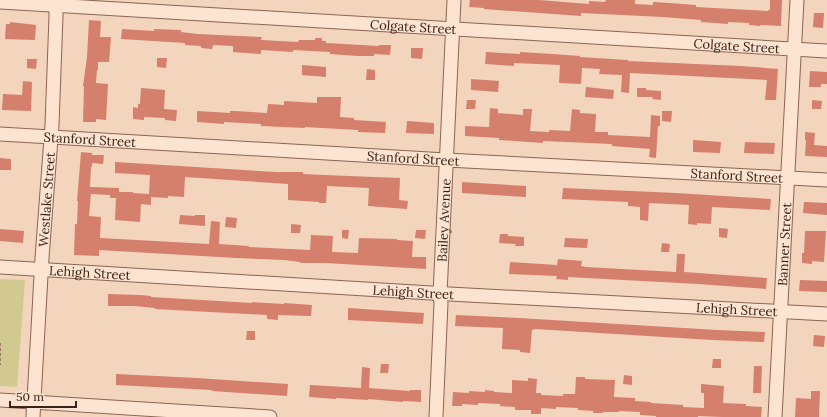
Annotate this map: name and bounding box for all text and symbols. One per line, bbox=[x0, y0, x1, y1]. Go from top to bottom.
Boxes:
street label: Colgate Street bbox=[370, 16, 457, 38]
street label: Colgate Street bbox=[693, 35, 780, 57]
street label: Stanford Street bbox=[43, 129, 137, 151]
street label: Stanford Street bbox=[367, 147, 460, 170]
street label: Westlake Street bbox=[35, 151, 59, 247]
street label: Stanford Street bbox=[690, 165, 783, 187]
street label: Bailey Avenue bbox=[434, 178, 454, 262]
street label: Banner Street bbox=[774, 202, 795, 286]
street label: Lehigh Street bbox=[49, 262, 131, 284]
street label: Lehigh Street bbox=[372, 281, 454, 303]
street label: Lehigh Street bbox=[696, 299, 778, 320]
scale bar bbox=[10, 383, 76, 409]
text: 50 m bbox=[16, 389, 44, 404]

